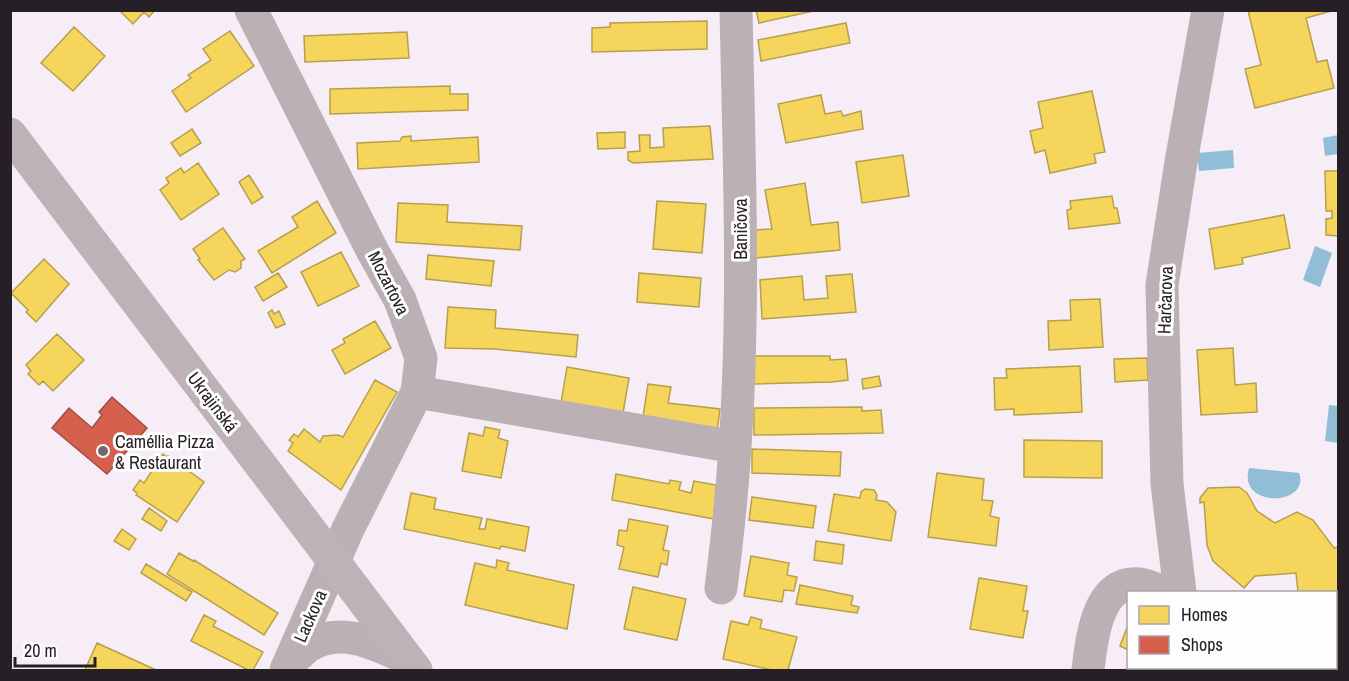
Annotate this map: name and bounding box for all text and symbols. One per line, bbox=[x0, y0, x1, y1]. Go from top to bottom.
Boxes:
street label: Baničova bbox=[728, 198, 753, 260]
street label: Mozartova bbox=[362, 247, 416, 319]
street label: Harčarova bbox=[1151, 266, 1179, 334]
street label: Ukrajinská bbox=[182, 367, 244, 437]
place label: Caméllia Pizza & Restaurant bbox=[115, 429, 214, 475]
marker: Caméllia Pizza & Restaurant bbox=[96, 444, 110, 458]
street label: Lackova bbox=[287, 586, 333, 646]
legend bbox=[1127, 591, 1337, 669]
text: Homes bbox=[1181, 602, 1228, 627]
scale bar bbox=[15, 630, 94, 668]
text: Shops bbox=[1181, 632, 1223, 657]
text: 20 m bbox=[24, 638, 57, 663]

